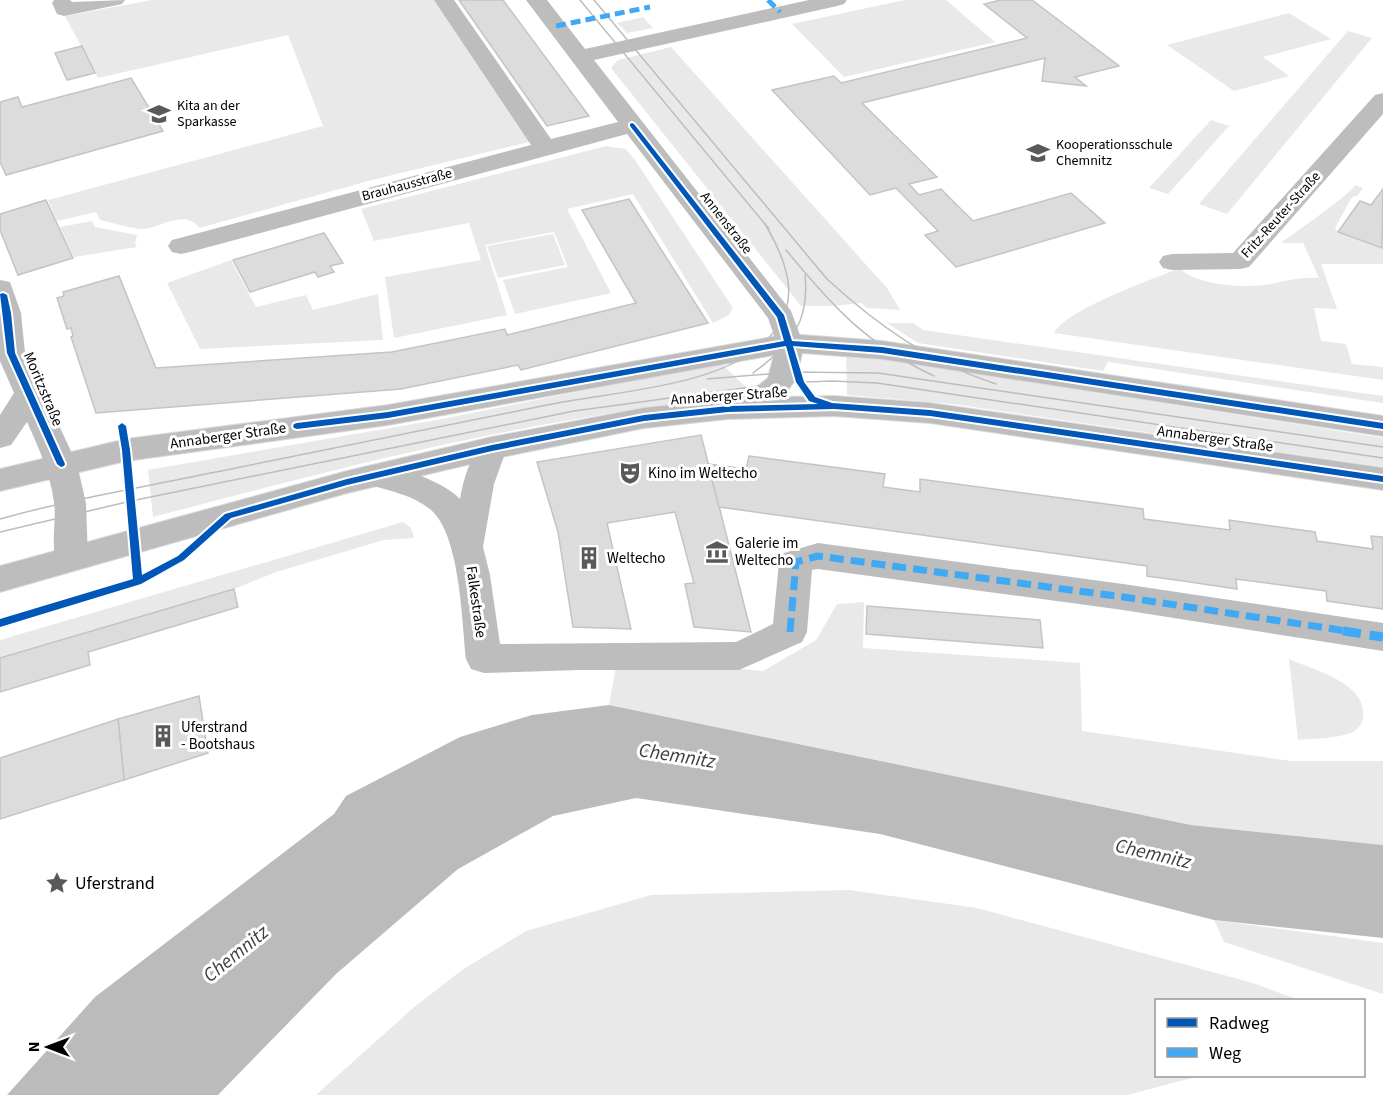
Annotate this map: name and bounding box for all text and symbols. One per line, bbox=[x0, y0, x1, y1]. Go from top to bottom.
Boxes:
place label: Kita an der Sparkasse bbox=[177, 96, 240, 132]
school or university icon: Kita an der Sparkasse bbox=[146, 101, 172, 127]
place label: Kooperationsschule Chemnitz bbox=[1056, 135, 1173, 171]
school or university icon: Kooperationsschule Chemnitz bbox=[1025, 140, 1051, 166]
street label: Brauhausstraße bbox=[360, 163, 454, 207]
street label: Fritz-Reuter-Straße bbox=[1237, 167, 1326, 263]
street label: Annenstraße bbox=[695, 188, 757, 259]
street label: Moritzstraße bbox=[18, 349, 68, 429]
street label: Annaberger Straße bbox=[670, 381, 788, 411]
street label: Annaberger Straße bbox=[169, 417, 287, 455]
street label: Annaberger Straße bbox=[1156, 420, 1274, 458]
theatre icon: Kino im Weltecho bbox=[617, 460, 643, 486]
place label: Kino im Weltecho bbox=[648, 463, 757, 484]
place label: Galerie im Weltecho bbox=[735, 533, 799, 571]
museum icon: Galerie im Weltecho bbox=[704, 539, 730, 565]
building icon: Weltecho bbox=[576, 545, 602, 571]
place label: Weltecho bbox=[607, 548, 666, 569]
street label: Falkestraße bbox=[461, 565, 491, 639]
place label: Uferstrand - Bootshaus bbox=[181, 717, 255, 755]
building icon: Uferstrand - Bootshaus bbox=[150, 723, 176, 749]
water label: Chemnitz bbox=[637, 736, 718, 776]
water label: Chemnitz bbox=[1112, 832, 1194, 876]
place icon: Uferstrand bbox=[44, 870, 70, 896]
place label: Uferstrand bbox=[75, 871, 155, 896]
water label: Chemnitz bbox=[197, 918, 275, 989]
legend bbox=[1155, 999, 1365, 1077]
text: Radweg bbox=[1209, 1011, 1269, 1036]
north arrow bbox=[18, 1017, 78, 1077]
text: Weg bbox=[1209, 1041, 1241, 1066]
text: N bbox=[23, 1042, 45, 1052]

